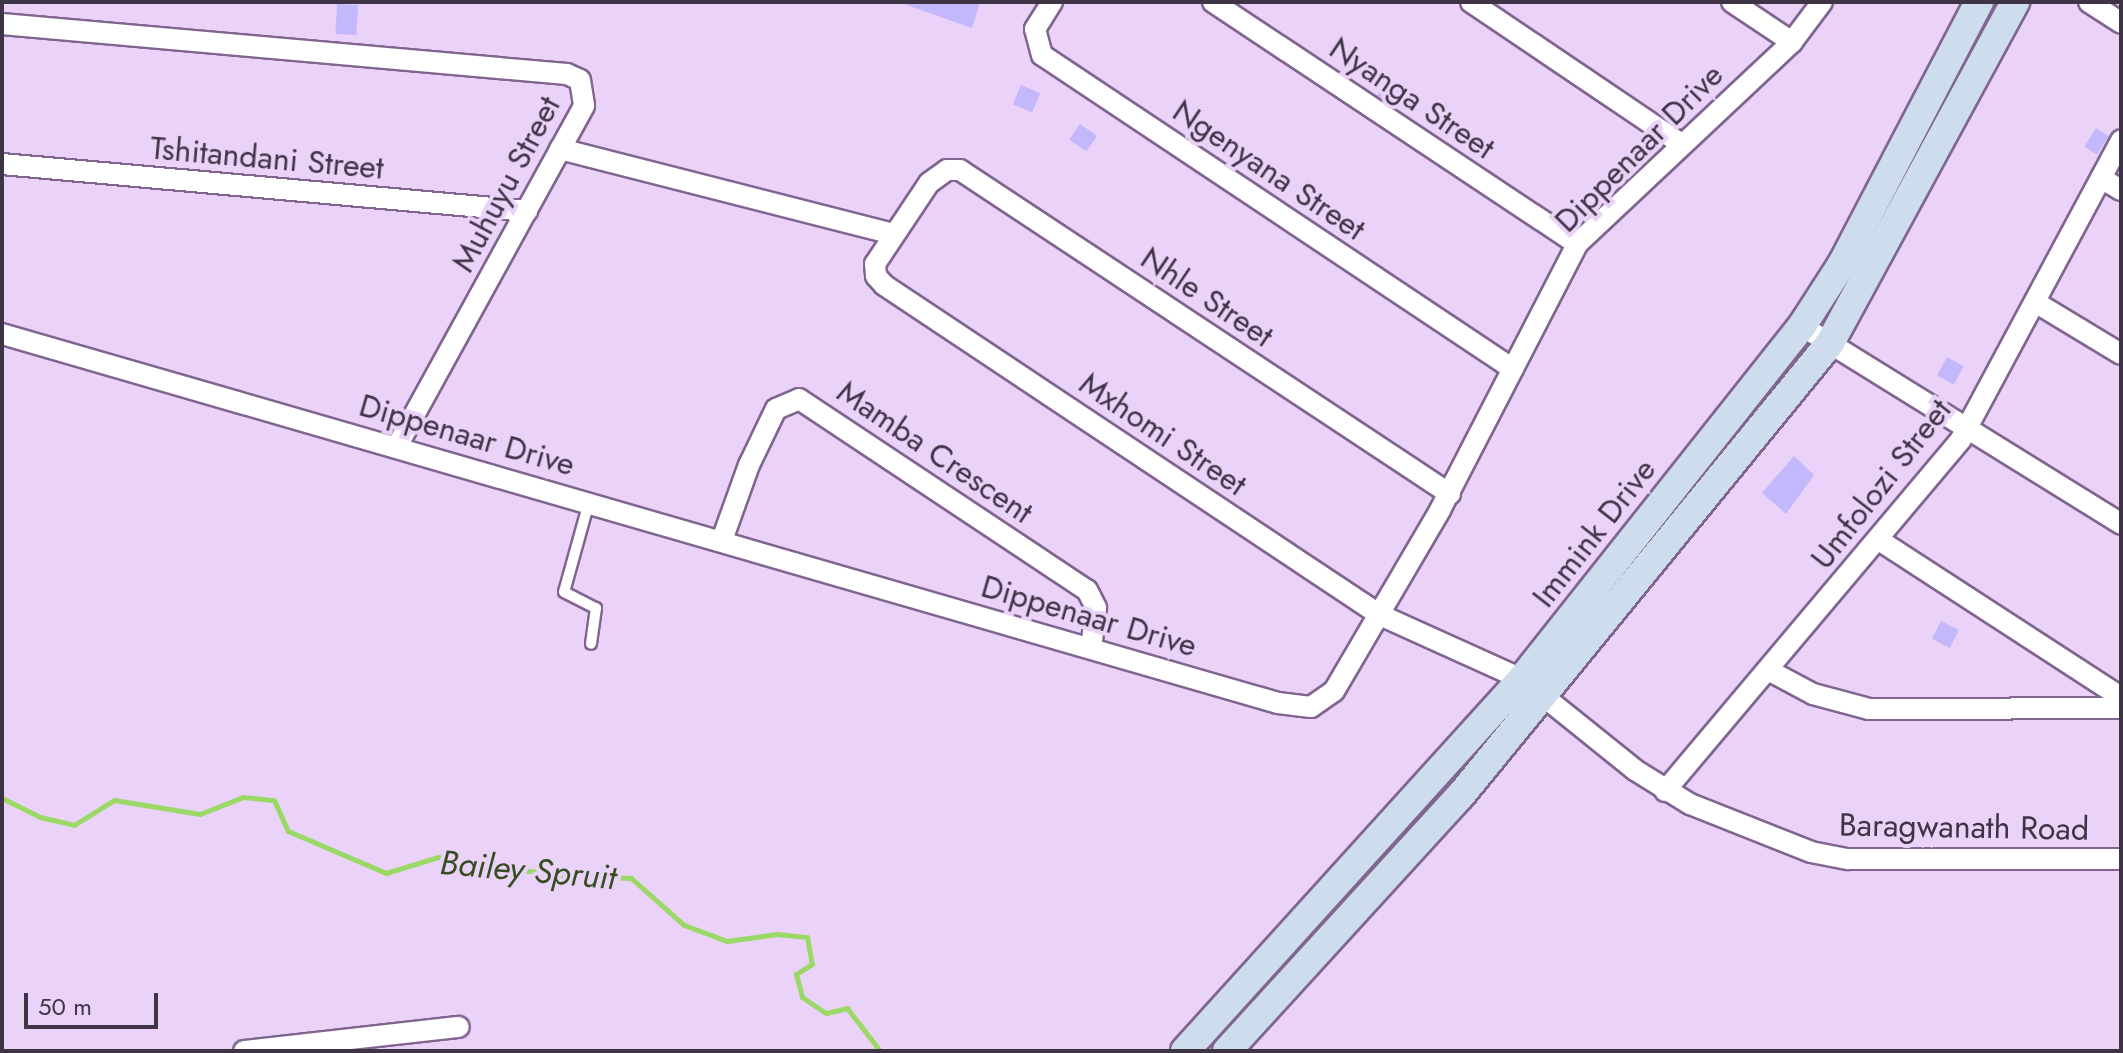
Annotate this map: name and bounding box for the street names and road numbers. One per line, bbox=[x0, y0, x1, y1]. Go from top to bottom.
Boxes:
street label: Nyanga Street bbox=[1322, 29, 1502, 167]
street label: Dippenaar Drive bbox=[1547, 56, 1731, 240]
street label: Muhuyu Street bbox=[444, 90, 568, 278]
street label: Ngenyana Street bbox=[1166, 92, 1372, 248]
street label: Tshitandani Street bbox=[149, 129, 385, 187]
street label: Nhle Street bbox=[1134, 239, 1280, 355]
street label: Mxhomi Street bbox=[1072, 364, 1254, 504]
street label: Mamba Crescent bbox=[830, 372, 1040, 532]
street label: Dippenaar Drive bbox=[355, 386, 579, 484]
street label: Umfolozi Street bbox=[1803, 391, 1959, 577]
street label: Immink Drive bbox=[1524, 451, 1664, 615]
street label: Dippenaar Drive bbox=[977, 567, 1201, 665]
street label: Baragwanath Road bbox=[1839, 806, 2089, 848]

